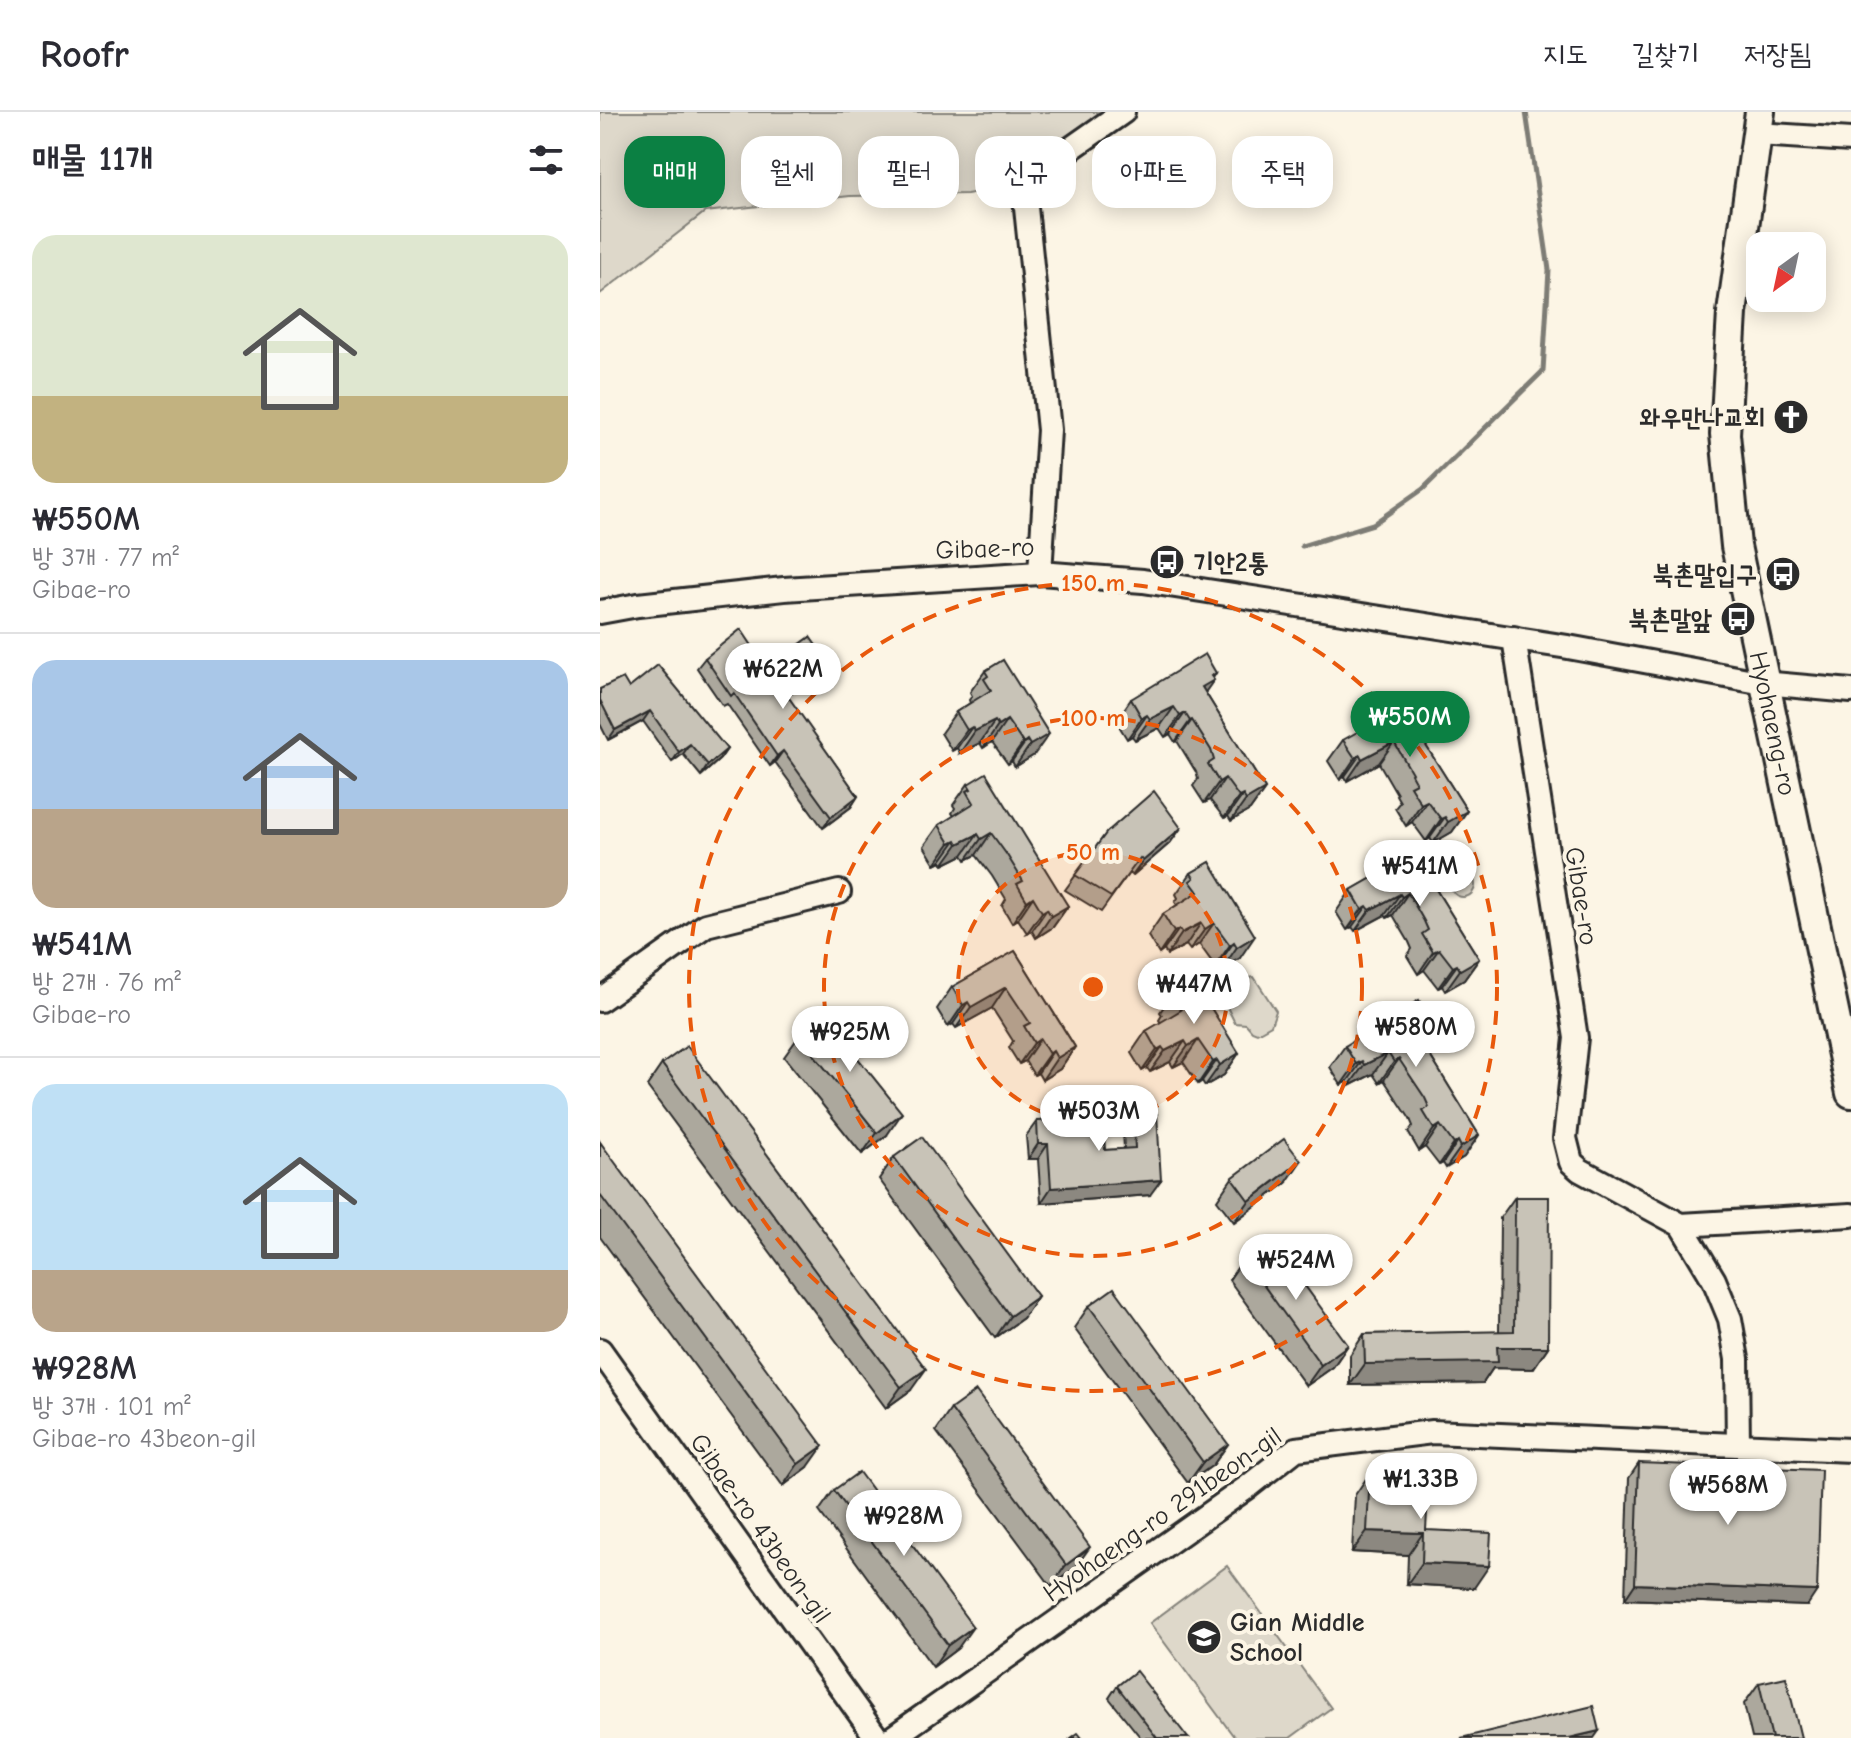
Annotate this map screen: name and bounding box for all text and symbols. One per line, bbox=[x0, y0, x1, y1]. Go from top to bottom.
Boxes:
text: Roofr bbox=[40, 33, 129, 77]
text: 지도 bbox=[1543, 38, 1588, 70]
text: 길찾기 bbox=[1632, 38, 1699, 70]
text: 저장됨 bbox=[1743, 38, 1811, 70]
chip: 매매 bbox=[624, 136, 725, 208]
chip: 월세 bbox=[741, 136, 842, 208]
chip: 필터 bbox=[858, 136, 959, 208]
chip: 신규 bbox=[975, 136, 1076, 208]
chip: 아파트 bbox=[1092, 136, 1216, 208]
chip: 주택 bbox=[1232, 136, 1333, 208]
icon: filters bbox=[524, 138, 568, 182]
text: 매물 11개 bbox=[32, 139, 153, 179]
north arrow bbox=[1746, 232, 1826, 312]
map controls bbox=[1746, 232, 1826, 312]
icon: home bbox=[228, 287, 372, 431]
church icon: 와우만나교회 bbox=[1772, 398, 1810, 436]
place label: 와우만나교회 bbox=[1639, 403, 1765, 433]
text: ₩550M bbox=[32, 499, 140, 539]
street label: Gibae-ro bbox=[935, 532, 1035, 566]
text: 방 3개 · 77 m² bbox=[32, 543, 179, 573]
bus stop icon: 기안2통 bbox=[1148, 543, 1186, 581]
place label: 기안2통 bbox=[1193, 548, 1269, 578]
bus stop icon: 북촌말입구 bbox=[1764, 555, 1802, 593]
place label: 북촌말입구 bbox=[1652, 560, 1757, 590]
text: 150 m bbox=[1061, 569, 1125, 597]
text: Gibae-ro bbox=[32, 575, 131, 605]
bus stop icon: 북촌말앞 bbox=[1719, 600, 1757, 638]
place label: 북촌말앞 bbox=[1628, 605, 1712, 635]
pin: ₩622M bbox=[727, 643, 839, 711]
street label: Hyohaeng-ro bbox=[1743, 649, 1802, 798]
text: ₩622M bbox=[743, 654, 823, 684]
pin: ₩550M bbox=[1354, 691, 1466, 759]
text: ₩550M bbox=[1369, 702, 1451, 732]
text: 100 m bbox=[1061, 704, 1125, 732]
icon: home bbox=[228, 712, 372, 856]
text: 50 m bbox=[1066, 838, 1120, 866]
pin: ₩541M bbox=[1364, 840, 1476, 908]
street label: Gibae-ro bbox=[1558, 845, 1604, 947]
text: ₩541M bbox=[1382, 851, 1458, 881]
text: ₩541M bbox=[32, 924, 132, 964]
pin: ₩447M bbox=[1138, 958, 1250, 1026]
text: 방 2개 · 76 m² bbox=[32, 968, 181, 998]
text: ₩447M bbox=[1156, 969, 1232, 999]
centre of rings bbox=[1079, 973, 1107, 1001]
text: Gibae-ro bbox=[32, 1000, 131, 1030]
pin: ₩580M bbox=[1360, 1001, 1472, 1069]
pin: ₩925M bbox=[794, 1006, 906, 1074]
text: ₩580M bbox=[1375, 1012, 1457, 1042]
text: ₩925M bbox=[810, 1017, 890, 1047]
pin: ₩503M bbox=[1043, 1085, 1155, 1153]
text: ₩503M bbox=[1058, 1096, 1140, 1126]
icon: home bbox=[228, 1136, 372, 1280]
pin: ₩524M bbox=[1240, 1234, 1352, 1302]
text: ₩524M bbox=[1257, 1245, 1335, 1275]
text: ₩928M bbox=[32, 1348, 137, 1388]
text: 방 3개 · 101 m² bbox=[32, 1392, 191, 1422]
street label: Hyohaeng-ro 291beon-gil bbox=[1038, 1421, 1287, 1608]
text: Gibae-ro 43beon-gil bbox=[32, 1424, 256, 1454]
street label: Gibae-ro 43beon-gil bbox=[684, 1428, 837, 1629]
pin: ₩1.33B bbox=[1356, 1453, 1486, 1521]
pin: ₩568M bbox=[1672, 1459, 1784, 1527]
text: ₩1.33B bbox=[1383, 1464, 1459, 1494]
text: ₩568M bbox=[1687, 1470, 1769, 1500]
pin: ₩928M bbox=[848, 1490, 960, 1558]
text: ₩928M bbox=[864, 1501, 944, 1531]
place label: Gian Middle School bbox=[1230, 1608, 1365, 1668]
school or university icon: Gian Middle School bbox=[1185, 1618, 1223, 1656]

